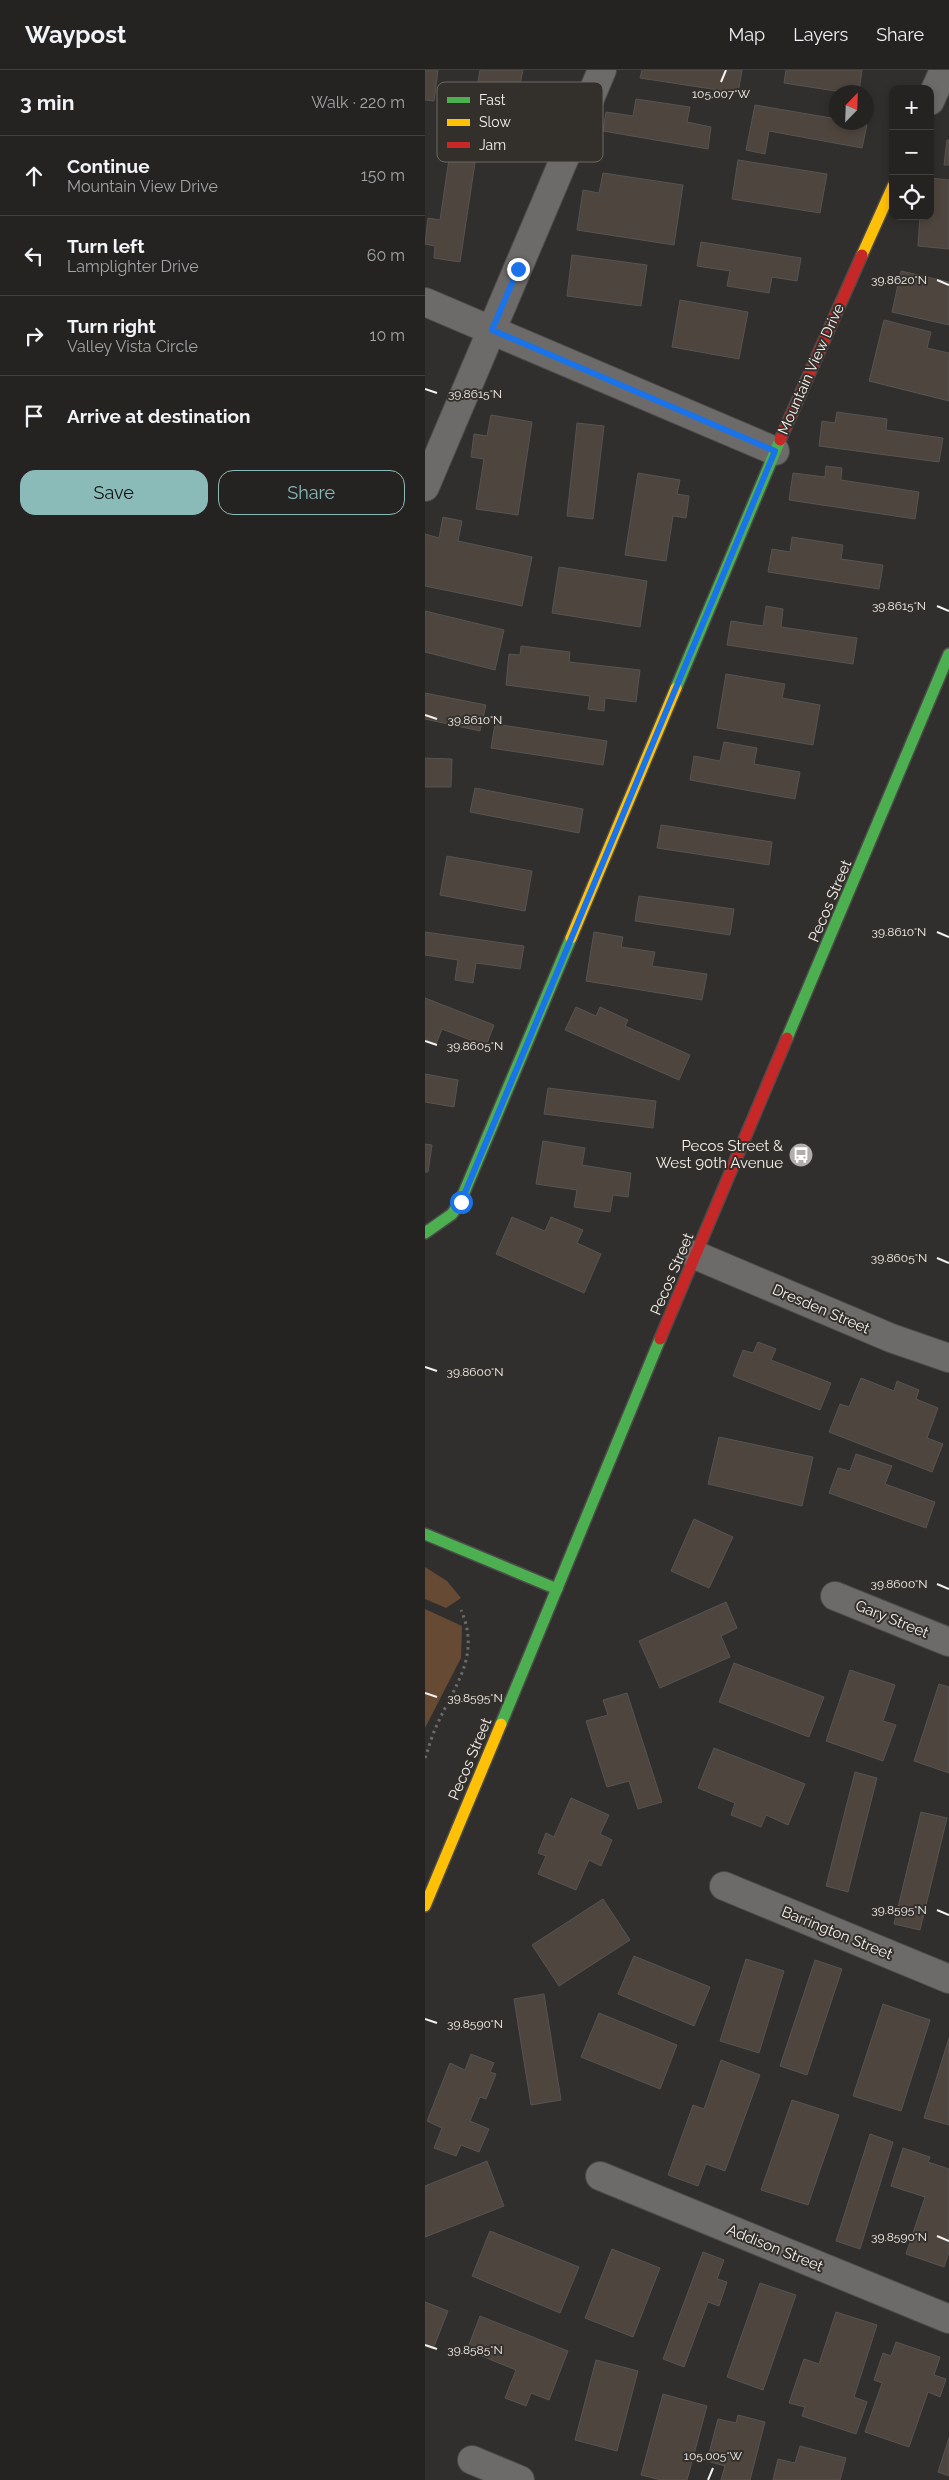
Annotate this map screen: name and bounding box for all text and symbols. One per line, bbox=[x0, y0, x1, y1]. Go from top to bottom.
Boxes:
text: Waypost bbox=[25, 20, 126, 49]
text: Map bbox=[729, 24, 765, 45]
text: Layers bbox=[793, 24, 848, 45]
text: Share bbox=[876, 24, 924, 45]
legend bbox=[437, 82, 603, 162]
north arrow bbox=[829, 85, 874, 130]
map controls bbox=[889, 85, 934, 220]
button: + bbox=[889, 85, 934, 130]
text: 105.007°W bbox=[692, 87, 750, 101]
text: 3 min bbox=[20, 90, 74, 115]
text: Fast bbox=[479, 92, 506, 108]
text: Walk · 220 m bbox=[311, 93, 405, 112]
text: Slow bbox=[479, 114, 511, 130]
button: − bbox=[889, 130, 934, 175]
text: Jam bbox=[479, 137, 506, 153]
text: Continue bbox=[67, 155, 150, 177]
icon: ahead bbox=[20, 162, 48, 190]
text: 150 m bbox=[361, 166, 405, 185]
button: locate bbox=[889, 175, 934, 220]
text: Mountain View Drive bbox=[67, 177, 218, 196]
text: Turn left bbox=[67, 235, 144, 257]
icon: left bbox=[20, 242, 48, 270]
text: 60 m bbox=[367, 246, 405, 265]
text: Lamplighter Drive bbox=[67, 257, 199, 276]
route end bbox=[507, 258, 530, 281]
text: 39.8620°N bbox=[871, 273, 927, 287]
street label: Mountain View Drive bbox=[774, 301, 848, 437]
text: Turn right bbox=[67, 315, 156, 337]
icon: right bbox=[20, 322, 48, 350]
text: 10 m bbox=[370, 326, 405, 345]
text: Valley Vista Circle bbox=[67, 337, 198, 356]
text: 39.8615°N bbox=[448, 387, 502, 401]
icon: arrive bbox=[20, 402, 48, 430]
text: Arrive at destination bbox=[67, 405, 251, 427]
button: Save bbox=[20, 470, 208, 515]
button: Share bbox=[218, 470, 405, 515]
text: 39.8615°N bbox=[872, 599, 926, 613]
text: 39.8610°N bbox=[448, 713, 502, 727]
street label: Pecos Street bbox=[805, 857, 855, 945]
text: 39.8610°N bbox=[872, 925, 926, 939]
text: 39.8605°N bbox=[447, 1039, 503, 1053]
place label: Pecos Street & West 90th Avenue bbox=[656, 1137, 783, 1172]
bus stop icon: Pecos Street & West 90th Avenue bbox=[788, 1142, 814, 1168]
route start bbox=[450, 1191, 473, 1214]
street label: Pecos Street bbox=[647, 1230, 697, 1318]
text: 39.8605°N bbox=[871, 1251, 927, 1265]
street label: Dresden Street bbox=[770, 1280, 872, 1338]
text: 39.8600°N bbox=[447, 1365, 503, 1379]
text: 39.8600°N bbox=[871, 1577, 927, 1591]
street label: Gary Street bbox=[853, 1596, 931, 1642]
text: 39.8595°N bbox=[447, 1691, 503, 1705]
street label: Pecos Street bbox=[445, 1715, 495, 1803]
street label: Barrington Street bbox=[779, 1903, 895, 1963]
text: 39.8595°N bbox=[871, 1903, 927, 1917]
text: 39.8590°N bbox=[447, 2017, 503, 2031]
street label: Addison Street bbox=[724, 2221, 826, 2275]
text: 39.8590°N bbox=[871, 2230, 927, 2244]
text: 39.8585°N bbox=[447, 2343, 503, 2357]
text: 105.005°W bbox=[684, 2449, 743, 2463]

